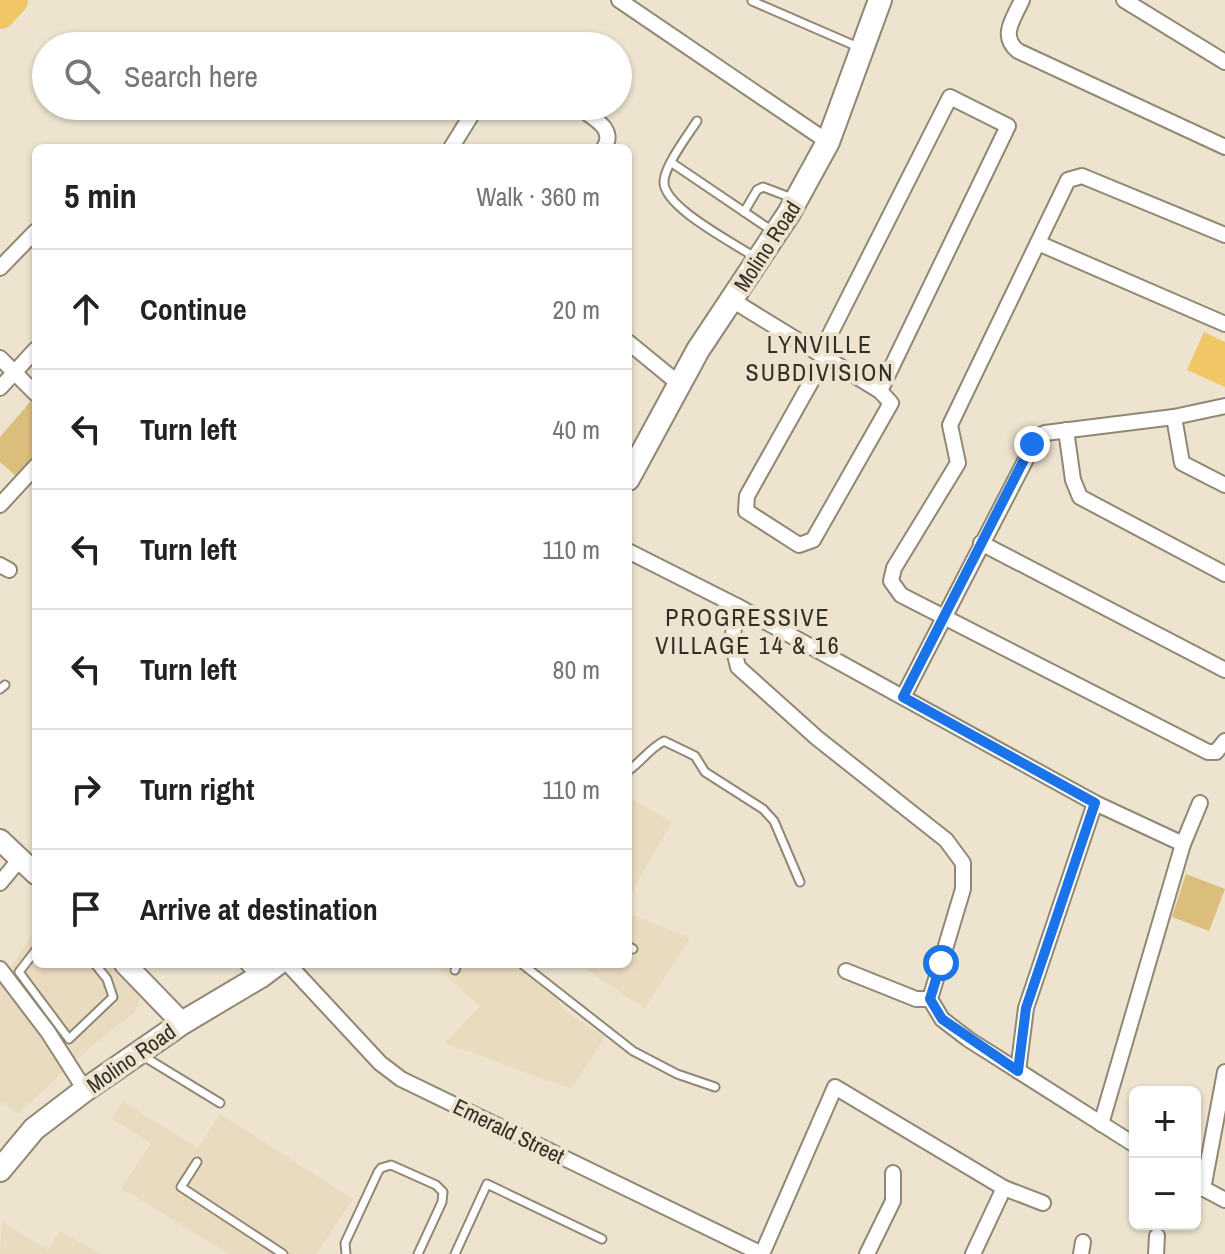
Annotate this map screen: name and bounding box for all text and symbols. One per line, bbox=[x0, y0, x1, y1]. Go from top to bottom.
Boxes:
search box bbox=[32, 32, 632, 120]
icon: search bbox=[60, 54, 104, 98]
text: Search here bbox=[124, 56, 258, 96]
text: 5 min bbox=[64, 173, 137, 219]
text: Walk · 360 m bbox=[476, 179, 600, 214]
street label: Molino Road bbox=[727, 195, 807, 297]
icon: ahead bbox=[64, 287, 108, 331]
text: Continue bbox=[140, 289, 247, 329]
text: 20 m bbox=[553, 292, 600, 327]
district label: LYNVILLE SUBDIVISION bbox=[746, 328, 894, 388]
icon: left bbox=[64, 407, 108, 451]
text: Turn left bbox=[140, 409, 237, 449]
text: 40 m bbox=[553, 412, 600, 447]
route end bbox=[1014, 426, 1050, 462]
icon: left bbox=[64, 527, 108, 571]
text: Turn left bbox=[140, 529, 237, 569]
text: 110 m bbox=[542, 532, 600, 567]
district label: PROGRESSIVE VILLAGE 14 & 16 bbox=[655, 601, 841, 661]
icon: left bbox=[64, 647, 108, 691]
text: Turn left bbox=[140, 649, 237, 689]
text: 80 m bbox=[553, 652, 600, 687]
icon: right bbox=[64, 767, 108, 811]
text: Turn right bbox=[140, 769, 254, 809]
text: 110 m bbox=[542, 772, 600, 807]
icon: arrive bbox=[64, 887, 108, 931]
text: Arrive at destination bbox=[140, 889, 378, 929]
route start bbox=[923, 945, 959, 981]
street label: Molino Road bbox=[81, 1016, 181, 1100]
map controls bbox=[1129, 1086, 1201, 1230]
button: + bbox=[1129, 1086, 1201, 1158]
street label: Emerald Street bbox=[448, 1091, 570, 1171]
button: − bbox=[1129, 1158, 1201, 1230]

